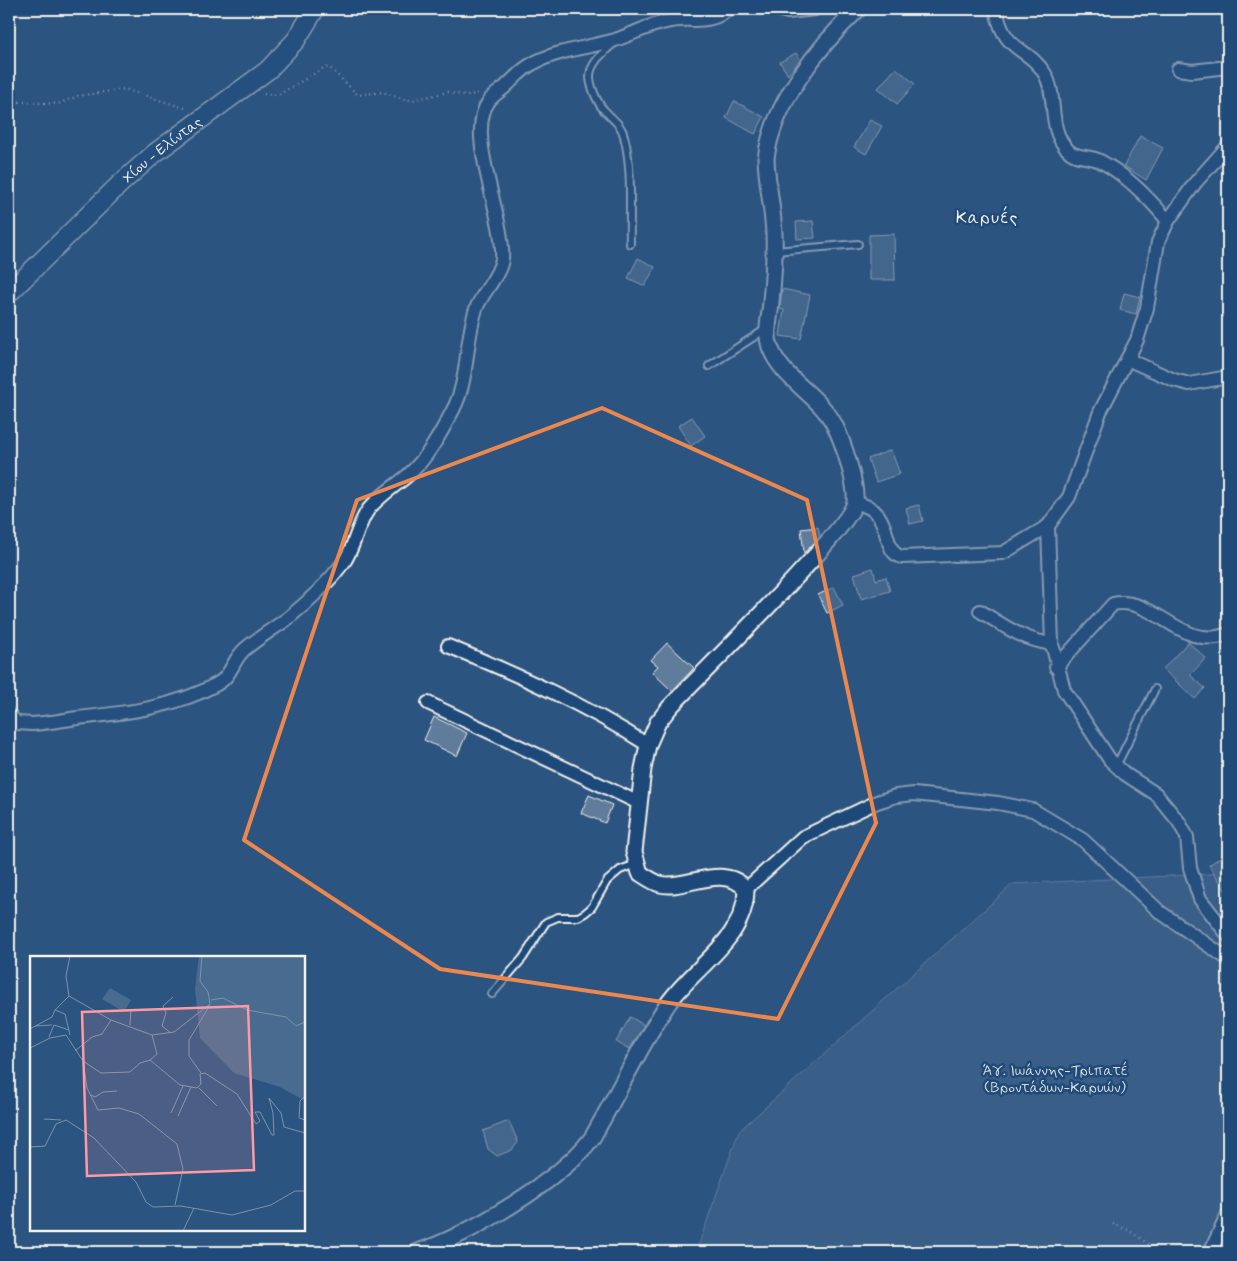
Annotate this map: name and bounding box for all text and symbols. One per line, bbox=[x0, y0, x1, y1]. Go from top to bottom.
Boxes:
street label: Χίου - Ελίντας bbox=[119, 112, 207, 188]
district label: Καρυές bbox=[956, 205, 1018, 230]
inset map bbox=[30, 956, 305, 1231]
park label: Άγ. Ιωάννης-Τριπατέ (Βροντάδων-Καρυών) bbox=[982, 1061, 1128, 1098]

